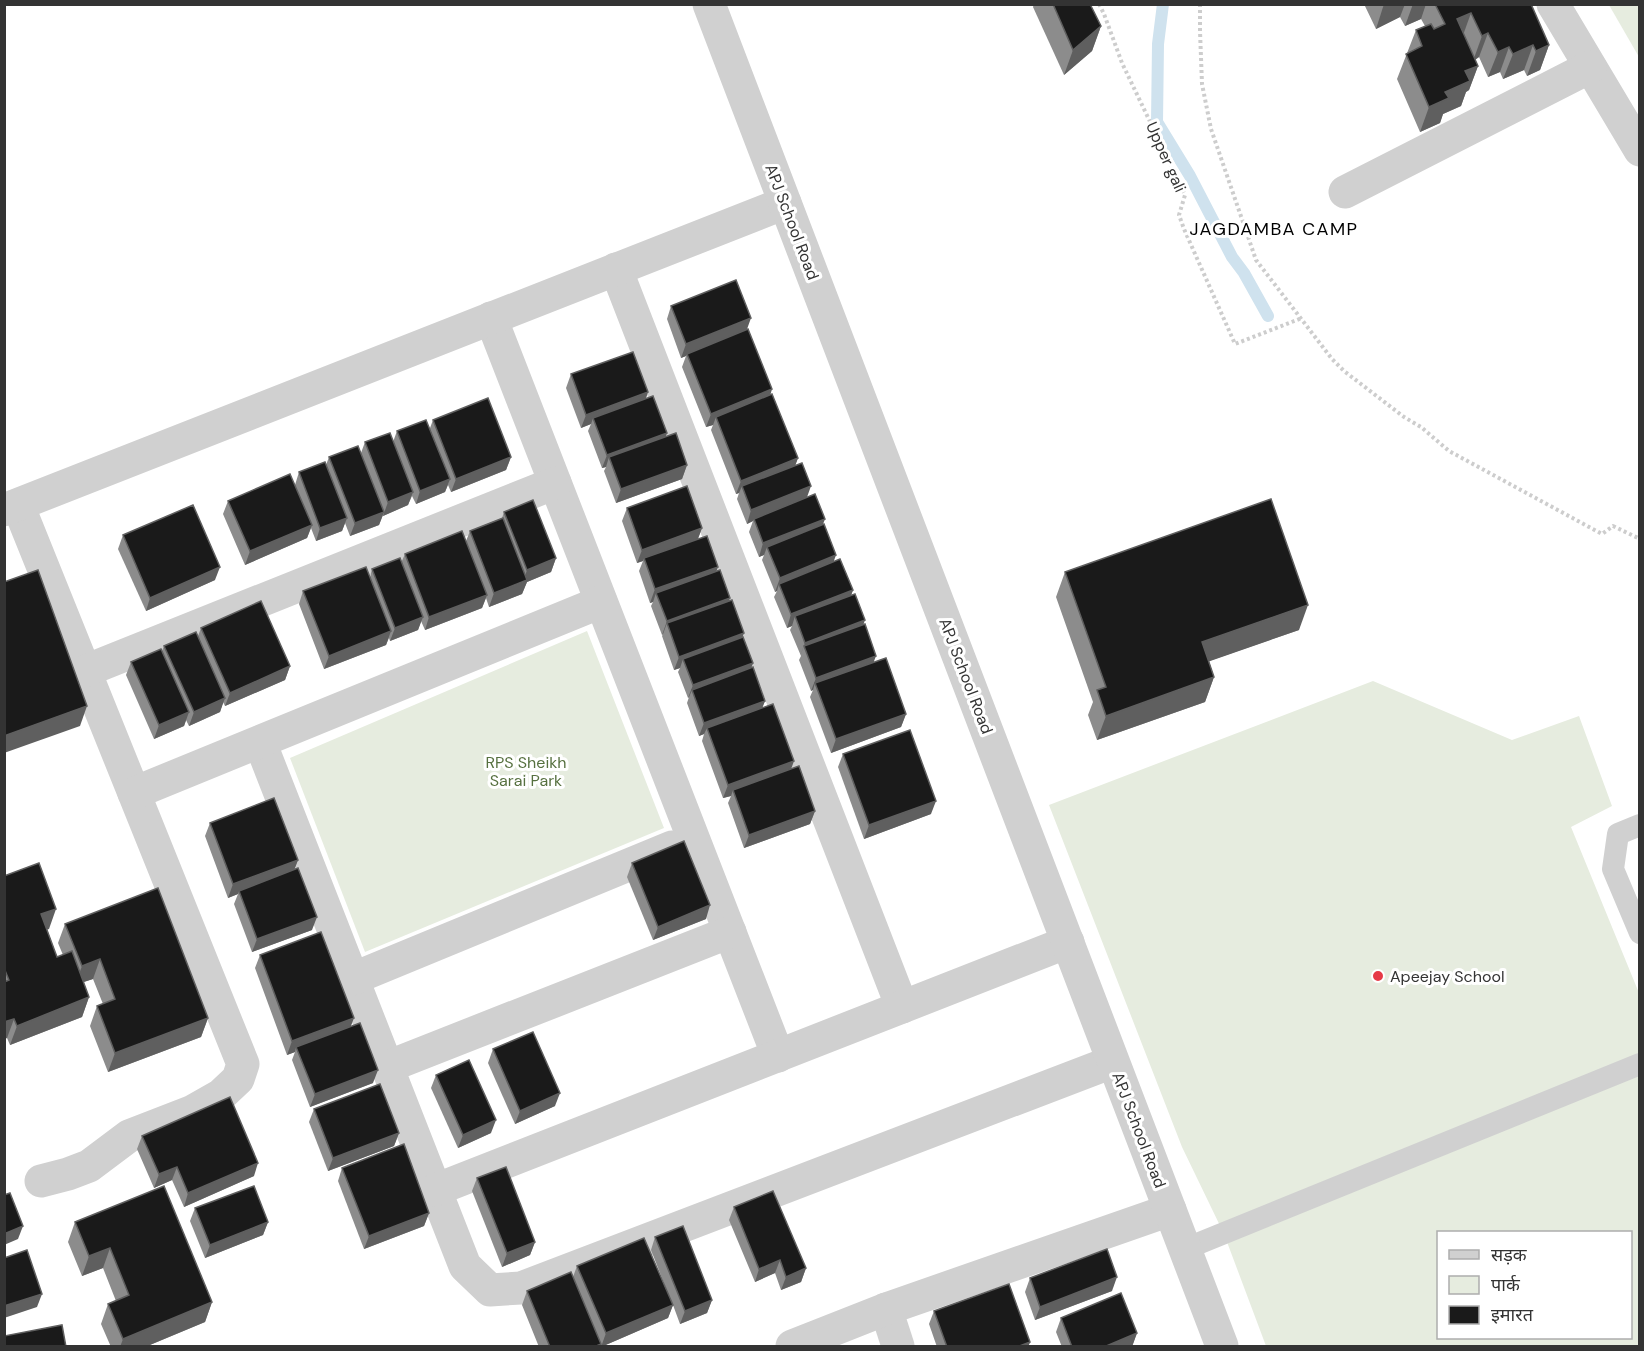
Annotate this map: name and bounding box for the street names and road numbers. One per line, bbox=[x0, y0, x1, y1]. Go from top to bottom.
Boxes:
street label: Upper gali bbox=[1141, 119, 1191, 195]
street label: APJ School Road bbox=[760, 161, 824, 283]
street label: APJ School Road bbox=[934, 615, 998, 737]
street label: APJ School Road bbox=[1107, 1069, 1171, 1191]

